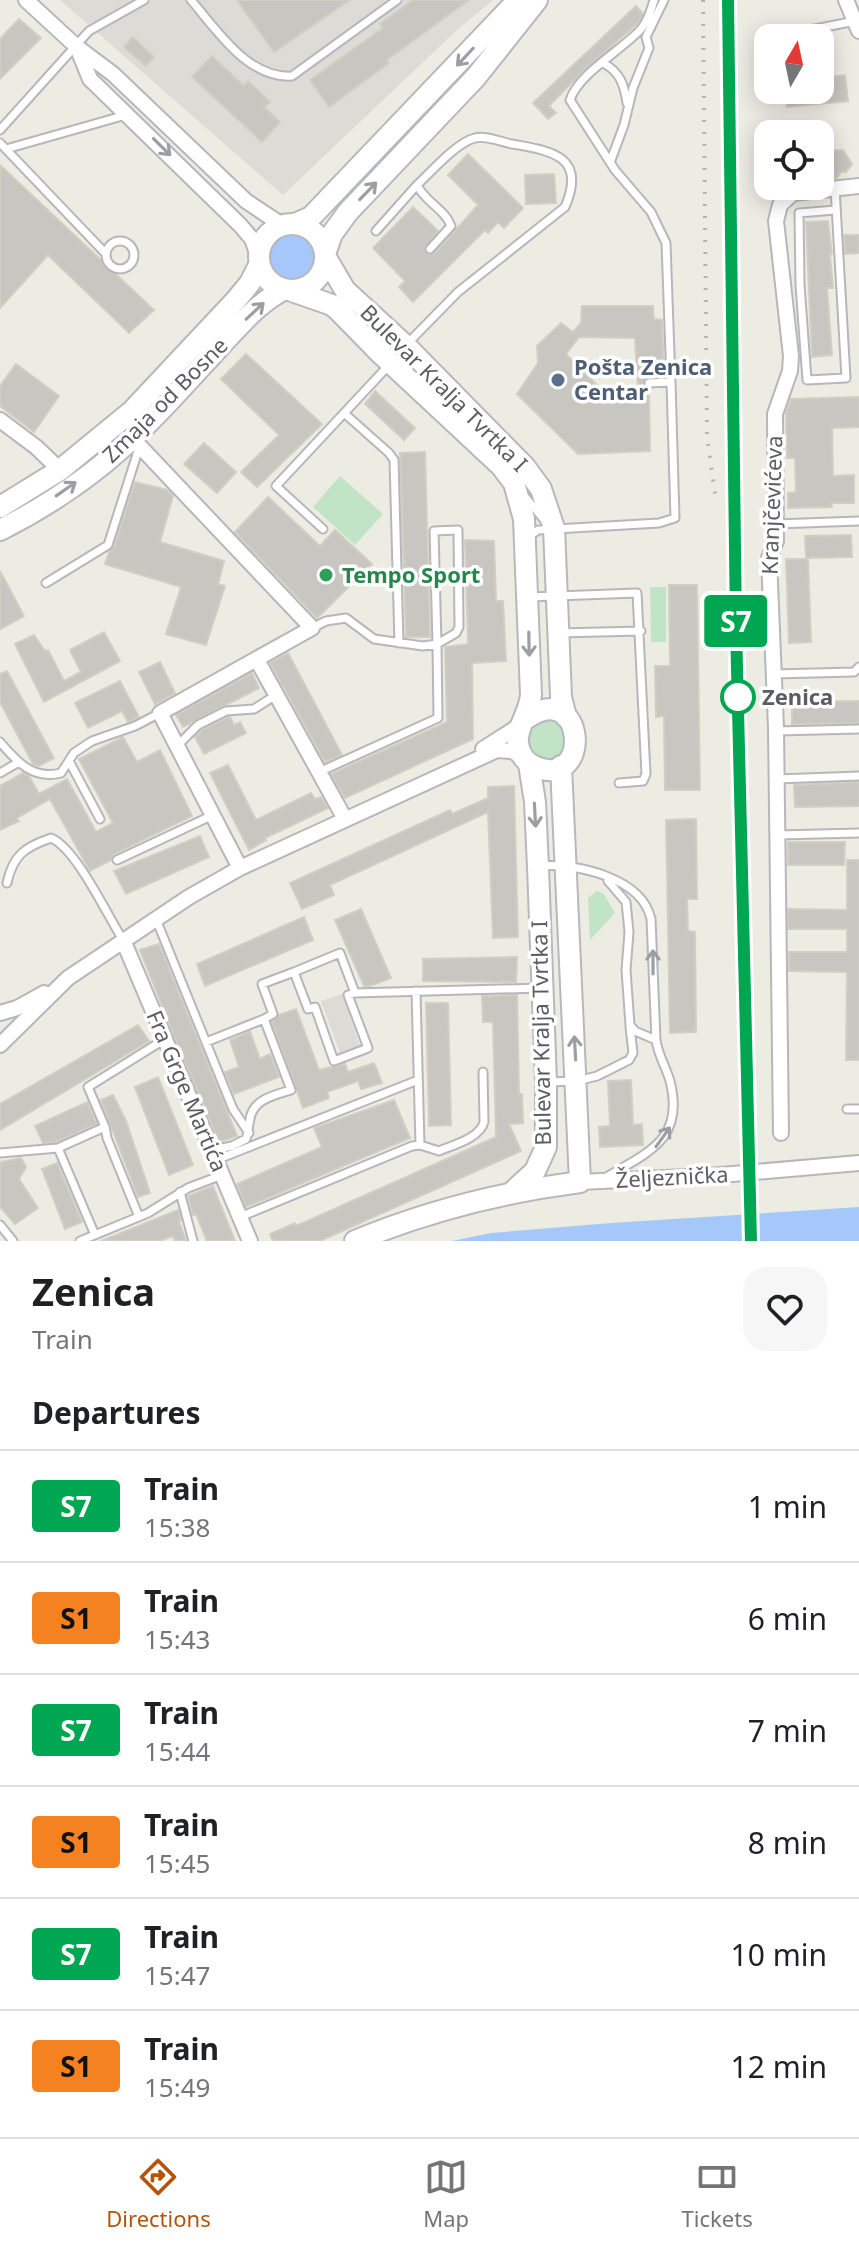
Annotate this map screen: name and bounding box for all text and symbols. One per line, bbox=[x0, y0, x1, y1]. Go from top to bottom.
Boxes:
north arrow bbox=[754, 24, 834, 104]
map controls bbox=[754, 24, 834, 200]
one-way arrow bbox=[455, 47, 474, 67]
button: locate bbox=[754, 120, 834, 200]
one-way arrow bbox=[152, 137, 171, 156]
one-way arrow bbox=[358, 182, 377, 201]
street label: Bulevar Kralja Tvrtka I bbox=[354, 297, 535, 478]
one-way arrow bbox=[244, 302, 264, 320]
street label: Zmaja od Bosne bbox=[95, 330, 234, 469]
place label: Pošta Zenica Centar bbox=[574, 351, 712, 406]
marker: Pošta Zenica Centar bbox=[549, 371, 567, 389]
street label: Kranjčevićeva bbox=[754, 435, 788, 575]
one-way arrow bbox=[55, 481, 77, 497]
place label: Tempo Sport bbox=[342, 559, 480, 589]
marker: Tempo Sport bbox=[317, 566, 335, 584]
line badge: S7 bbox=[700, 595, 772, 647]
text: S7 bbox=[720, 602, 752, 640]
one-way arrow bbox=[522, 630, 537, 657]
marker: Zenica bbox=[721, 680, 755, 714]
place label: Zenica bbox=[762, 681, 833, 711]
one-way arrow bbox=[528, 801, 543, 828]
street label: Bulevar Kralja Tvrtka I bbox=[523, 920, 557, 1146]
one-way arrow bbox=[645, 949, 660, 976]
street label: Fra Grge Martića bbox=[140, 1005, 235, 1176]
one-way arrow bbox=[567, 1035, 582, 1062]
one-way arrow bbox=[654, 1126, 671, 1149]
street label: Željeznička bbox=[615, 1158, 729, 1194]
text: Zenica bbox=[32, 1265, 155, 1317]
button: heart bbox=[743, 1267, 827, 1351]
text: Train bbox=[32, 1321, 93, 1357]
text: Departures bbox=[32, 1392, 201, 1433]
text: Train bbox=[144, 1468, 219, 1509]
text: 1 min bbox=[748, 1486, 827, 1527]
text: S7 bbox=[60, 1487, 92, 1525]
text: 15:38 bbox=[144, 1509, 210, 1545]
text: Train bbox=[144, 1580, 219, 1621]
text: 6 min bbox=[748, 1598, 827, 1639]
text: S1 bbox=[60, 1599, 92, 1637]
text: 15:43 bbox=[144, 1621, 210, 1657]
text: Train bbox=[144, 1692, 219, 1733]
text: 7 min bbox=[748, 1710, 827, 1751]
text: S7 bbox=[60, 1711, 92, 1749]
text: 15:44 bbox=[144, 1733, 210, 1769]
text: Train bbox=[144, 1804, 219, 1845]
text: 8 min bbox=[748, 1822, 827, 1863]
text: S1 bbox=[60, 1823, 92, 1861]
text: 15:45 bbox=[144, 1845, 210, 1881]
text: Train bbox=[144, 1916, 219, 1957]
text: 10 min bbox=[731, 1934, 827, 1975]
text: S7 bbox=[60, 1935, 92, 1973]
text: 15:47 bbox=[144, 1957, 210, 1993]
text: Train bbox=[144, 2028, 219, 2069]
text: 12 min bbox=[731, 2046, 827, 2087]
text: S1 bbox=[60, 2047, 92, 2085]
text: 15:49 bbox=[144, 2069, 210, 2105]
tab: Directions bbox=[106, 2155, 211, 2233]
tab: Map bbox=[423, 2155, 469, 2233]
tab: Tickets bbox=[682, 2155, 753, 2233]

